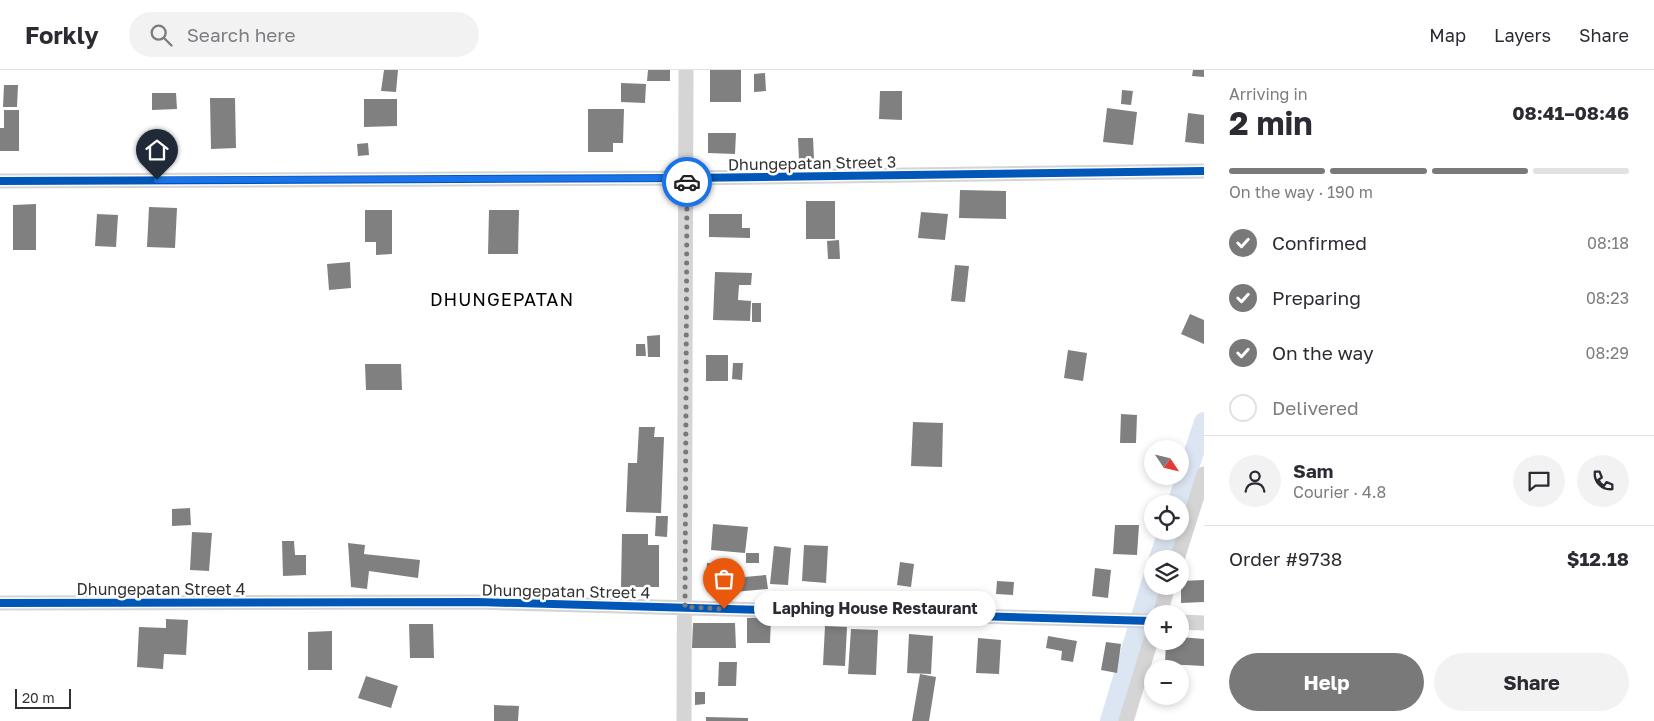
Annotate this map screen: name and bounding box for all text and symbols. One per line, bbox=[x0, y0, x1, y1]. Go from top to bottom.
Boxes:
search box bbox=[129, 12, 479, 57]
text: Forkly bbox=[25, 20, 99, 49]
icon: search bbox=[147, 21, 175, 49]
text: Search here bbox=[187, 23, 296, 46]
text: Map bbox=[1429, 24, 1466, 46]
text: Layers bbox=[1494, 24, 1551, 46]
text: Share bbox=[1579, 24, 1629, 46]
text: Arriving in bbox=[1229, 84, 1308, 104]
text: 08:41–08:46 bbox=[1512, 101, 1629, 124]
text: 2 min bbox=[1229, 104, 1313, 142]
pin bbox=[136, 129, 178, 180]
icon: home bbox=[143, 136, 171, 164]
street label: Dhungepatan Street 3 bbox=[728, 152, 896, 174]
courier bbox=[662, 157, 712, 207]
icon: car bbox=[673, 168, 701, 196]
text: On the way · 190 m bbox=[1229, 182, 1373, 202]
icon: check bbox=[1229, 229, 1257, 257]
text: Confirmed bbox=[1272, 231, 1367, 254]
text: 08:18 bbox=[1587, 233, 1629, 253]
icon: check bbox=[1229, 284, 1257, 312]
text: Preparing bbox=[1272, 286, 1361, 309]
district label: DHUNGEPATAN bbox=[430, 288, 574, 310]
text: 08:23 bbox=[1586, 288, 1629, 308]
icon: check bbox=[1229, 339, 1257, 367]
text: On the way bbox=[1272, 341, 1374, 364]
text: 08:29 bbox=[1586, 343, 1629, 363]
text: Delivered bbox=[1272, 396, 1359, 419]
north arrow bbox=[1144, 440, 1189, 485]
map controls bbox=[1144, 440, 1189, 705]
button: person bbox=[1229, 455, 1281, 507]
button: chat bbox=[1513, 455, 1565, 507]
button: phone bbox=[1577, 455, 1629, 507]
text: Sam bbox=[1293, 459, 1333, 482]
text: Courier · 4.8 bbox=[1293, 482, 1386, 502]
button: locate bbox=[1144, 495, 1189, 540]
text: Order #9738 bbox=[1229, 547, 1342, 570]
text: $12.18 bbox=[1567, 547, 1629, 570]
button: layers bbox=[1144, 550, 1189, 595]
pin bbox=[703, 558, 745, 609]
icon: bag bbox=[710, 565, 738, 593]
street label: Dhungepatan Street 4 bbox=[77, 579, 245, 599]
street label: Dhungepatan Street 4 bbox=[481, 580, 651, 602]
callout: Laphing House Restaurant bbox=[754, 592, 996, 626]
text: Laphing House Restaurant bbox=[772, 598, 978, 618]
button: + bbox=[1144, 605, 1189, 650]
button: Help bbox=[1229, 653, 1424, 711]
button: Share bbox=[1434, 653, 1629, 711]
button: − bbox=[1144, 660, 1189, 705]
scale bar bbox=[15, 686, 71, 709]
text: 20 m bbox=[22, 689, 55, 706]

